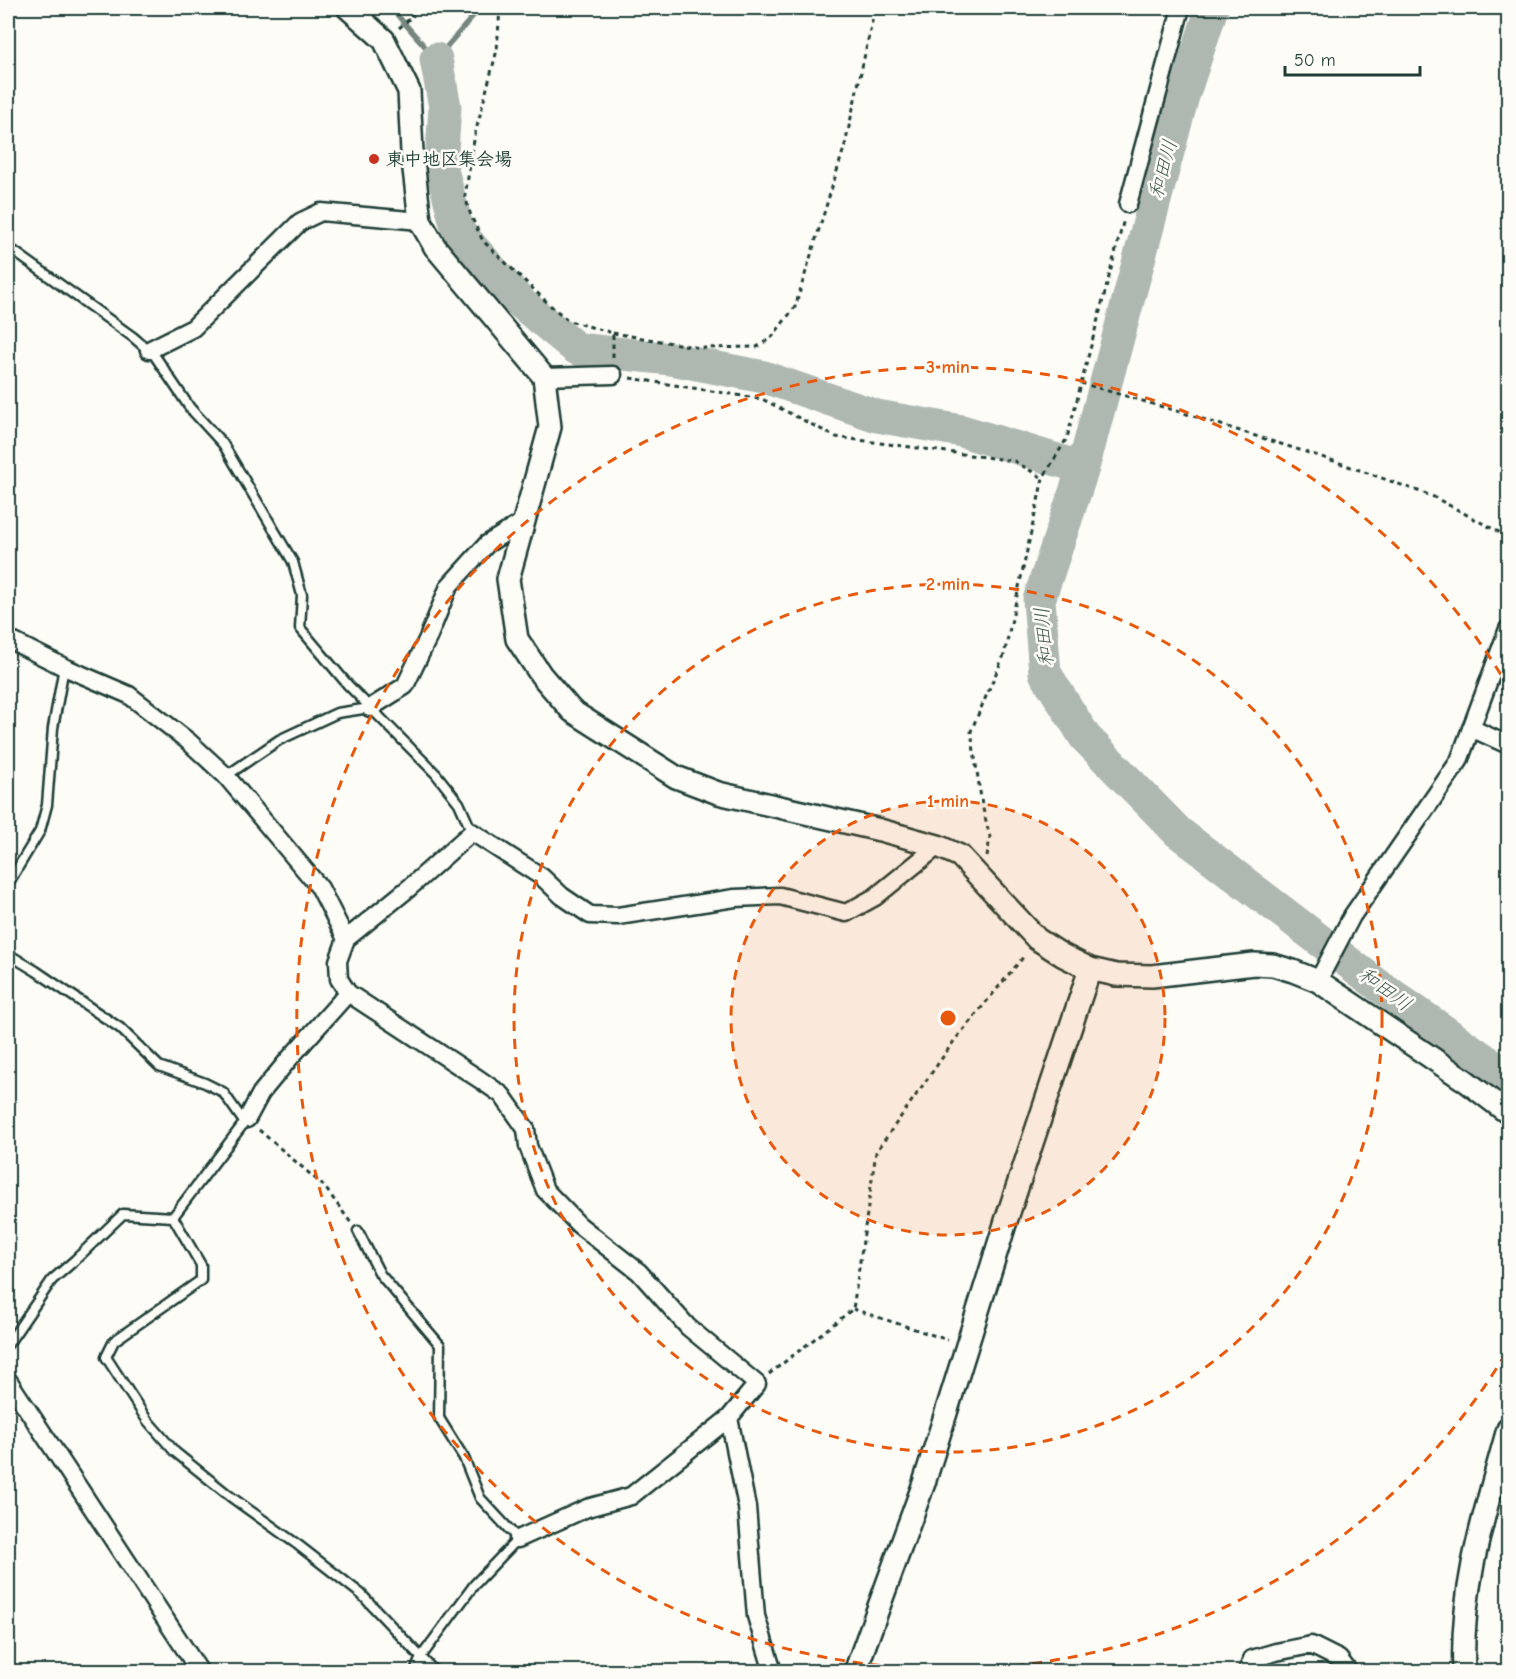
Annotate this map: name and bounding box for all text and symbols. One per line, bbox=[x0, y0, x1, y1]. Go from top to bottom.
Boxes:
scale bar bbox=[1285, 39, 1420, 77]
text: 50 m bbox=[1294, 50, 1336, 71]
water label: 和田川 bbox=[1144, 137, 1182, 201]
place label: 東中地区集会場 bbox=[386, 149, 512, 170]
marker: 東中地区集会場 bbox=[367, 152, 381, 166]
text: 3 min bbox=[926, 357, 970, 378]
text: 2 min bbox=[926, 574, 970, 595]
water label: 和田川 bbox=[1030, 606, 1058, 668]
text: 1 min bbox=[927, 791, 969, 812]
water label: 和田川 bbox=[1354, 962, 1416, 1016]
centre of rings bbox=[938, 1008, 958, 1028]

